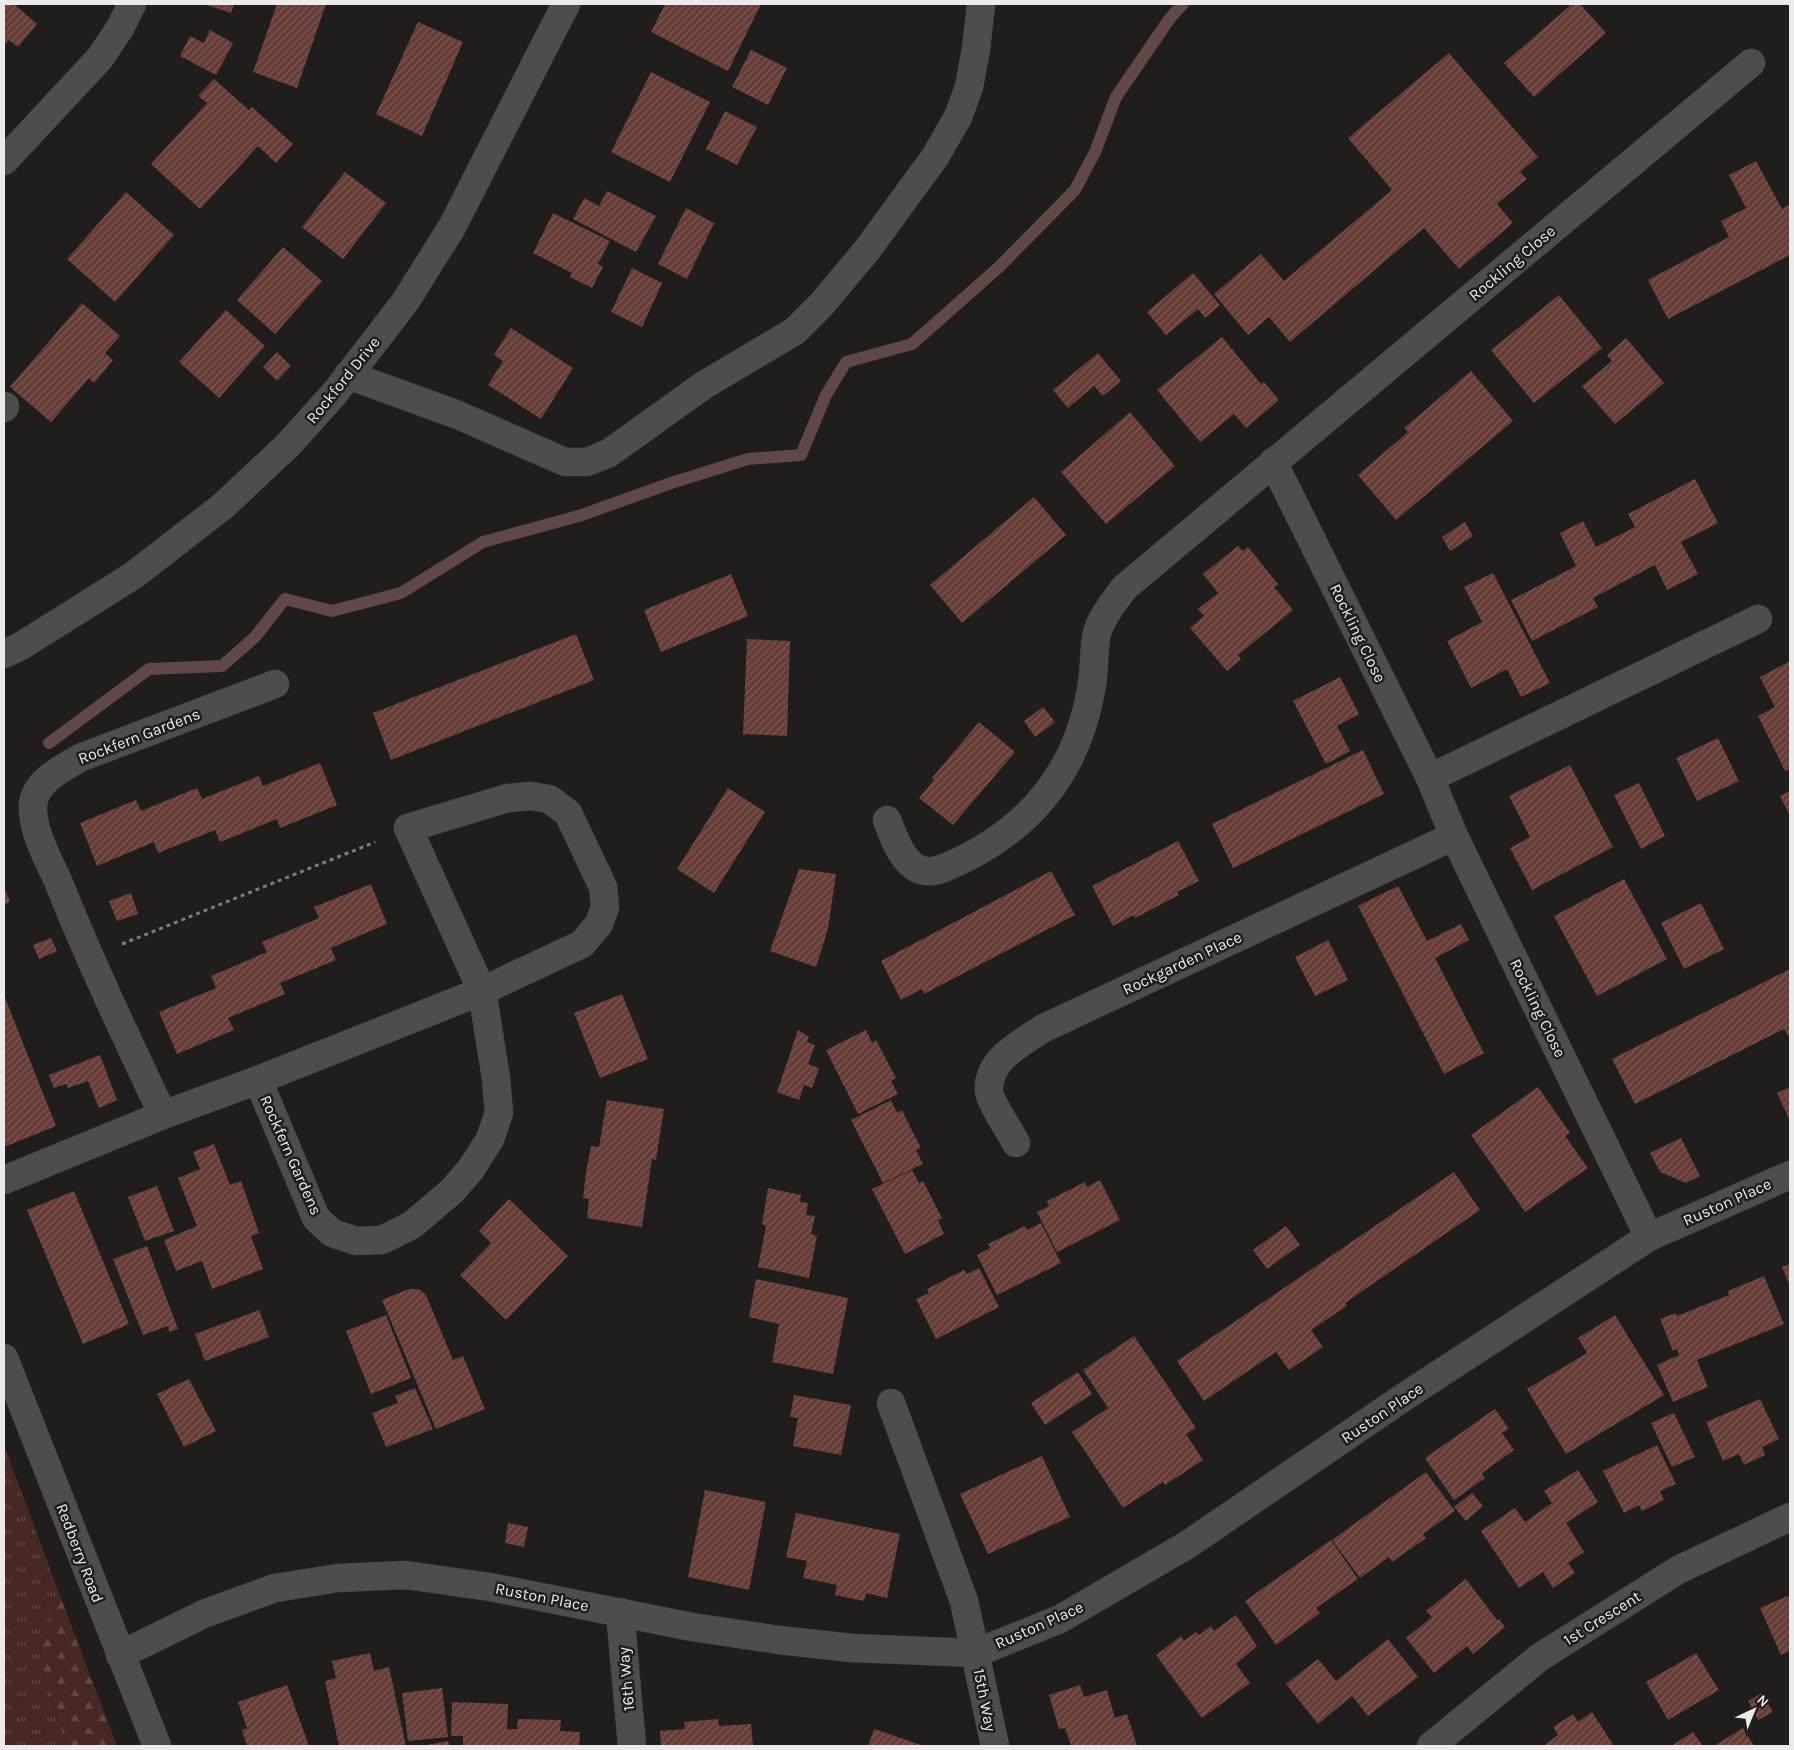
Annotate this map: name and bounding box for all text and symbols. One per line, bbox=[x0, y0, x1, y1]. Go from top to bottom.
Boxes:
street label: Rockling Close bbox=[1465, 221, 1559, 305]
street label: Rockford Drive bbox=[302, 333, 384, 427]
street label: Rockling Close bbox=[1326, 581, 1390, 685]
street label: Rockfern Gardens bbox=[75, 704, 203, 768]
street label: Rockgarden Place bbox=[1119, 927, 1245, 999]
street label: Rockling Close bbox=[1506, 956, 1570, 1060]
street label: Rockfern Gardens bbox=[256, 1092, 326, 1218]
street label: Ruston Place bbox=[1680, 1174, 1774, 1230]
street label: Ruston Place bbox=[1337, 1379, 1427, 1447]
street label: Redberry Road bbox=[52, 1501, 108, 1605]
street label: Ruston Place bbox=[494, 1579, 590, 1615]
street label: 1st Crescent bbox=[1560, 1587, 1644, 1649]
street label: Ruston Place bbox=[992, 1597, 1086, 1653]
street label: 16th Way bbox=[614, 1646, 638, 1712]
street label: 15th Way bbox=[970, 1667, 1001, 1734]
north arrow bbox=[1729, 1685, 1779, 1735]
text: N bbox=[1753, 1691, 1772, 1711]

